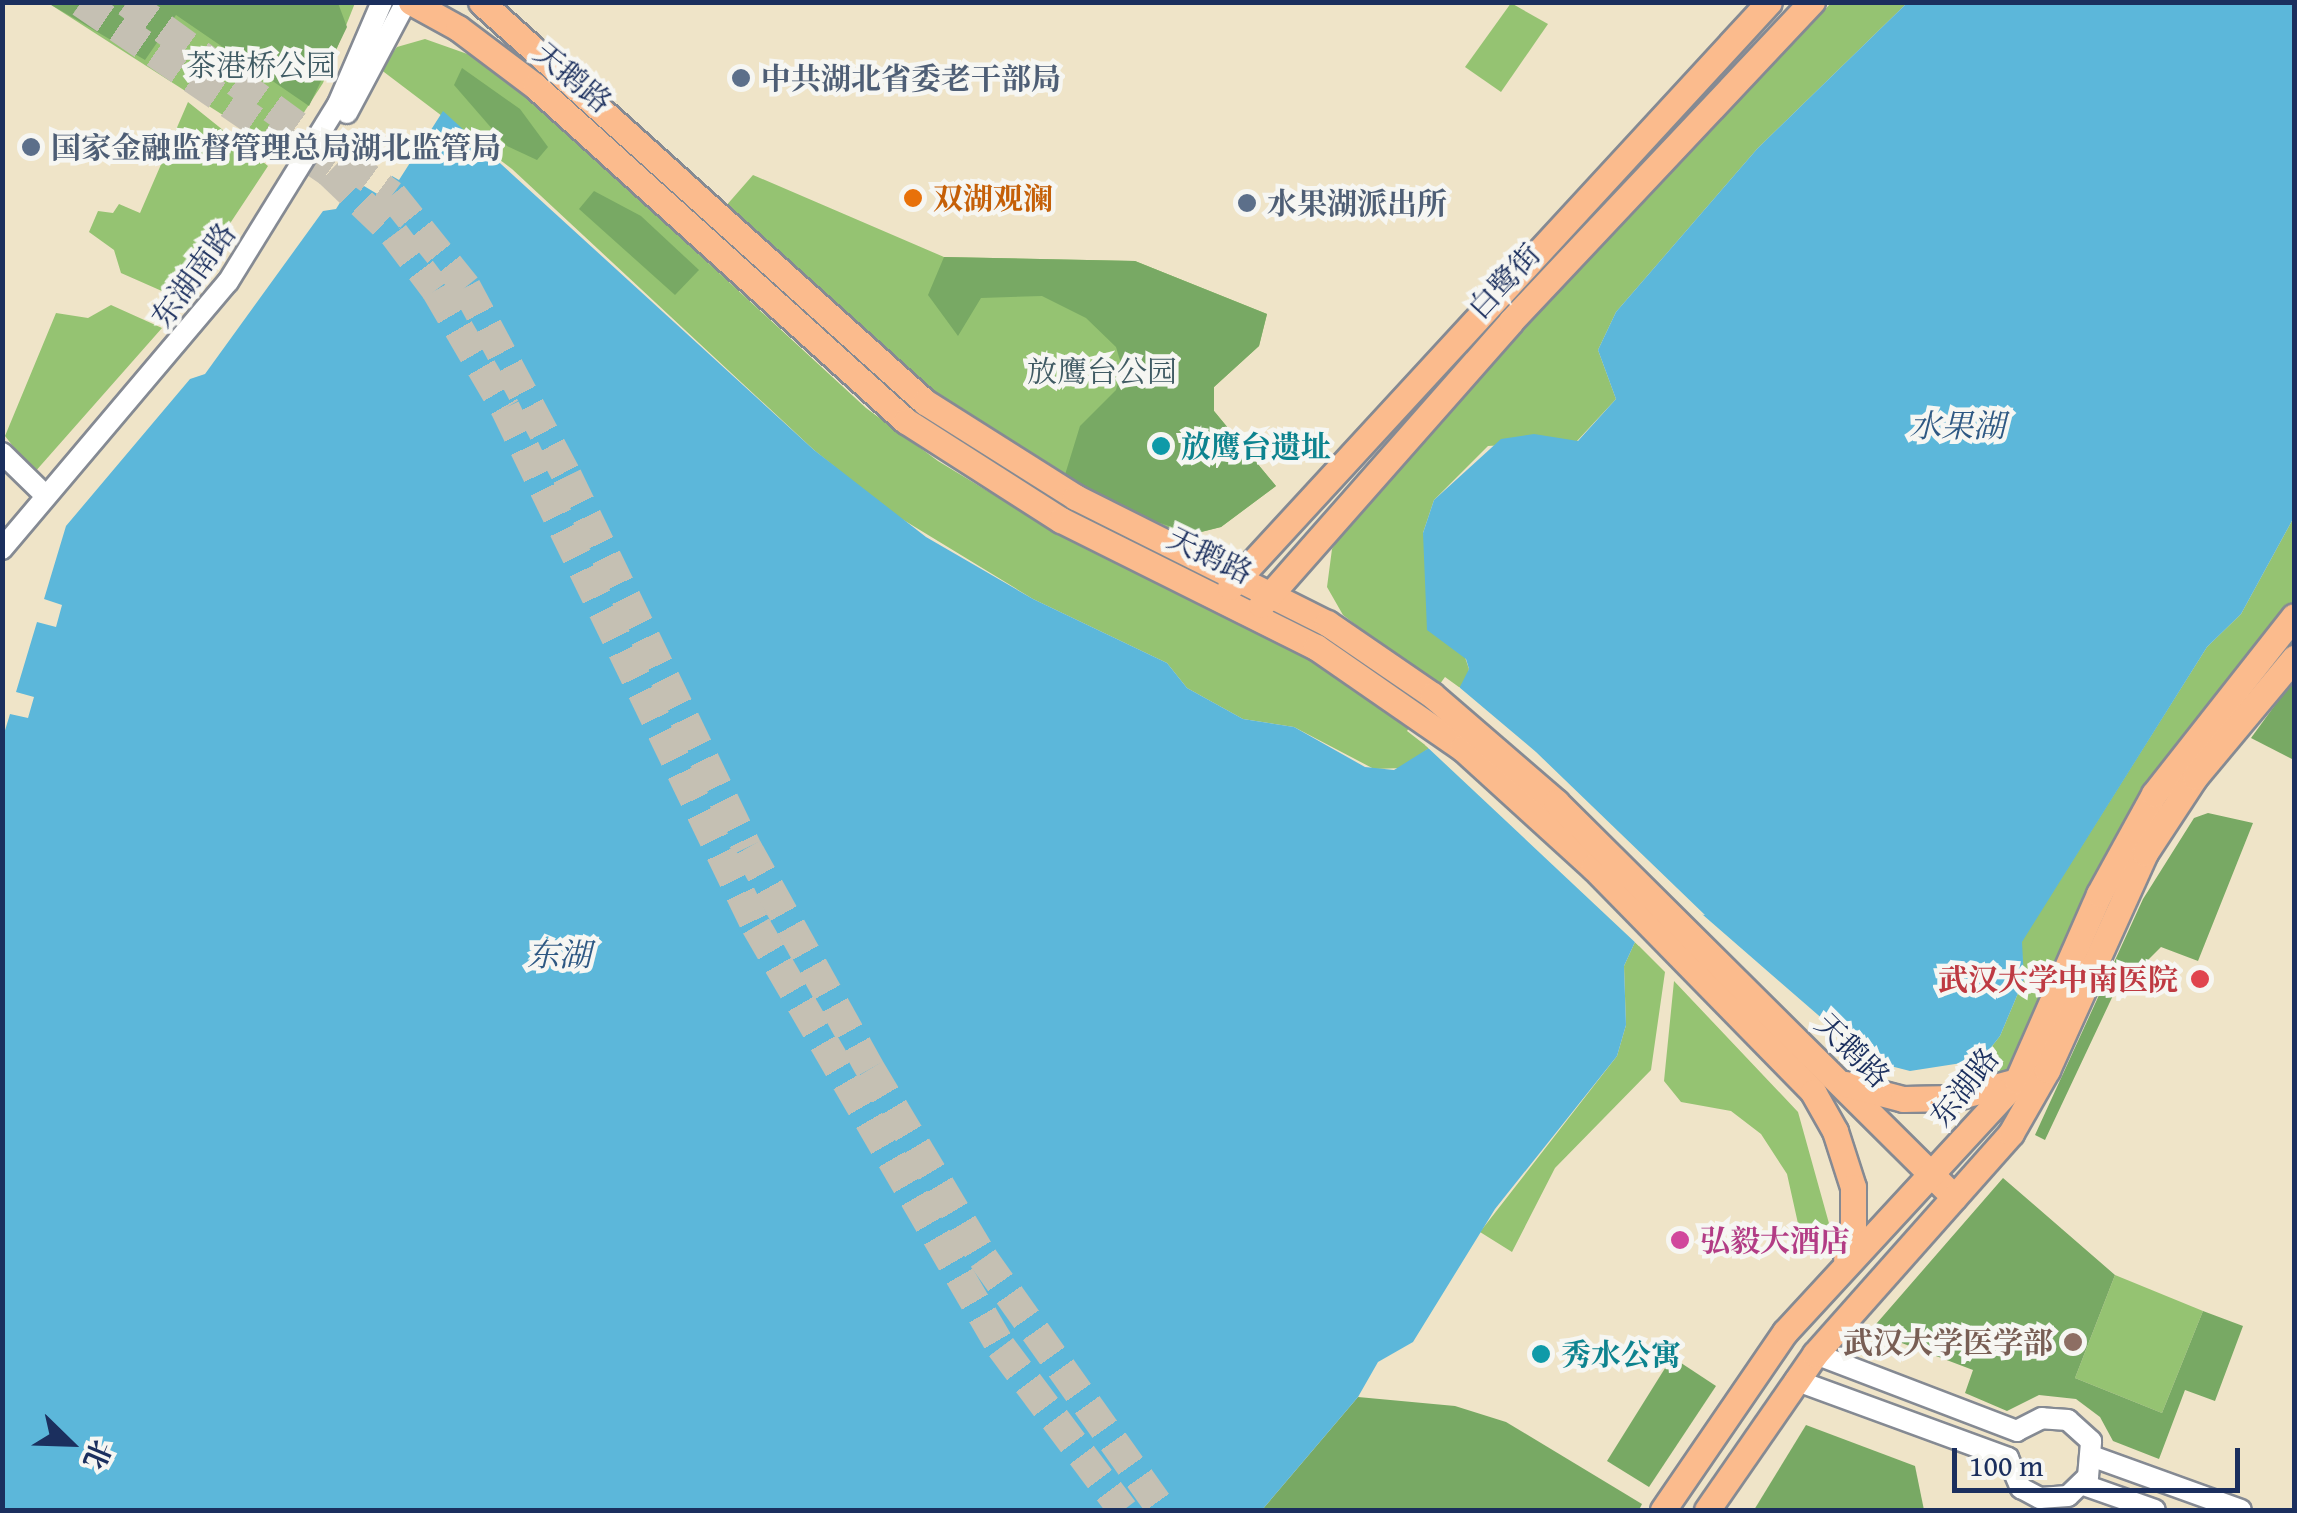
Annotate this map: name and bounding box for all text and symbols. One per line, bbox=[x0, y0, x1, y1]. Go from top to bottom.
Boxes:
street label: 天鹅路 bbox=[527, 34, 619, 120]
park label: 茶港桥公园 bbox=[186, 47, 336, 83]
place label: 中共湖北省委老干部局 bbox=[761, 60, 1061, 96]
marker: 中共湖北省委老干部局 bbox=[730, 67, 752, 89]
place label: 国家金融监督管理总局湖北监管局 bbox=[51, 129, 501, 165]
marker: 国家金融监督管理总局湖北监管局 bbox=[20, 136, 42, 158]
place label: 双湖观澜 bbox=[933, 180, 1053, 216]
place label: 水果湖派出所 bbox=[1267, 185, 1447, 221]
marker: 双湖观澜 bbox=[902, 187, 924, 209]
marker: 水果湖派出所 bbox=[1236, 192, 1258, 214]
street label: 东湖南路 bbox=[143, 216, 243, 334]
street label: 白鹭街 bbox=[1460, 236, 1548, 326]
park label: 放鹰台公园 bbox=[1027, 353, 1177, 389]
water label: 水果湖 bbox=[1909, 407, 2005, 445]
place label: 放鹰台遗址 bbox=[1181, 428, 1331, 464]
marker: 放鹰台遗址 bbox=[1150, 435, 1172, 457]
street label: 天鹅路 bbox=[1162, 519, 1258, 591]
water label: 东湖 bbox=[527, 936, 591, 974]
place label: 武汉大学中南医院 bbox=[1938, 961, 2178, 997]
marker: 武汉大学中南医院 bbox=[2187, 966, 2213, 992]
street label: 天鹅路 bbox=[1808, 1005, 1898, 1095]
street label: 东湖路 bbox=[1922, 1040, 2006, 1134]
place label: 弘毅大酒店 bbox=[1700, 1222, 1850, 1258]
marker: 弘毅大酒店 bbox=[1669, 1229, 1691, 1251]
place label: 武汉大学医学部 bbox=[1843, 1324, 2053, 1360]
marker: 武汉大学医学部 bbox=[2062, 1331, 2084, 1353]
place label: 秀水公寓 bbox=[1561, 1336, 1681, 1372]
marker: 秀水公寓 bbox=[1530, 1343, 1552, 1365]
north arrow bbox=[20, 1393, 120, 1493]
scale bar bbox=[1957, 1428, 2244, 1490]
text: 北 bbox=[74, 1434, 122, 1476]
text: 100 m bbox=[1969, 1443, 2043, 1487]

